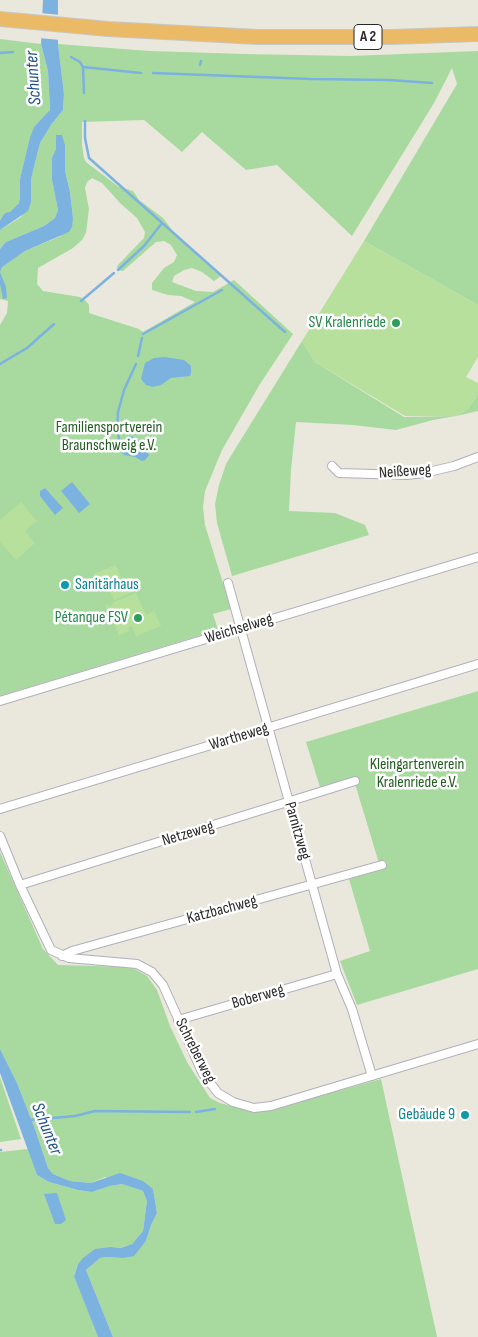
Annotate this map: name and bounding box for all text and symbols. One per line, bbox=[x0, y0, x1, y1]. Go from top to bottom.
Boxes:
road number: A 2 bbox=[354, 24, 382, 50]
water label: Schunter bbox=[21, 50, 47, 106]
place label: SV Kralenriede bbox=[308, 313, 386, 333]
marker: SV Kralenriede bbox=[390, 317, 402, 329]
park label: Familiensportverein Braunschweig e.V. bbox=[56, 418, 162, 456]
street label: Neißeweg bbox=[378, 461, 432, 483]
place label: Sanitärhaus bbox=[75, 575, 139, 595]
marker: Sanitärhaus bbox=[59, 579, 71, 591]
place label: Pétanque FSV bbox=[55, 608, 128, 628]
street label: Weichselweg bbox=[203, 610, 275, 648]
marker: Pétanque FSV bbox=[132, 612, 144, 624]
street label: Wartheweg bbox=[207, 719, 271, 755]
park label: Kleingartenverein Kralenriede e.V. bbox=[370, 755, 464, 793]
street label: Parnitzweg bbox=[280, 800, 314, 862]
street label: Netzeweg bbox=[160, 817, 216, 851]
street label: Katzbachweg bbox=[185, 891, 259, 929]
street label: Boberweg bbox=[230, 980, 286, 1014]
street label: Schreberweg bbox=[170, 1015, 220, 1087]
water label: Schunter bbox=[26, 1100, 66, 1158]
place label: Gebäude 9 bbox=[398, 1105, 455, 1125]
marker: Gebäude 9 bbox=[459, 1109, 471, 1121]

